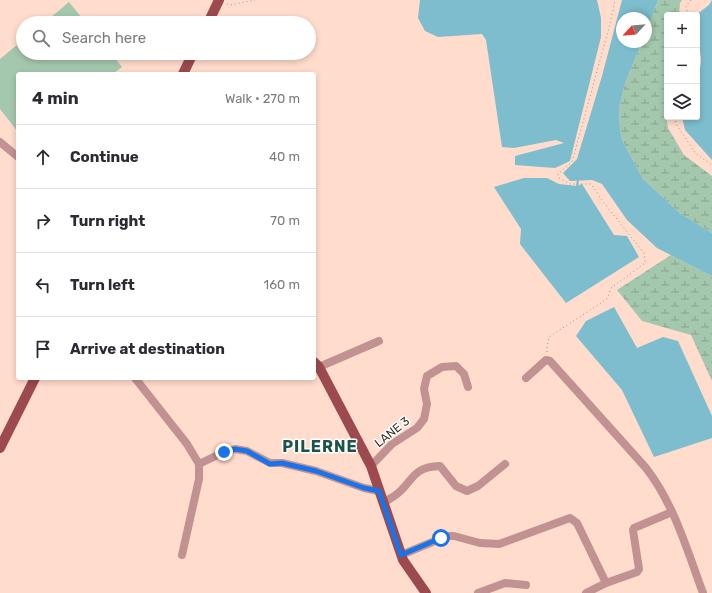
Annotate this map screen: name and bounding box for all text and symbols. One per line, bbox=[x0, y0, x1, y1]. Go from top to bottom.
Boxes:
north arrow bbox=[616, 12, 652, 48]
map controls bbox=[664, 12, 700, 120]
button: + bbox=[664, 12, 700, 48]
search box bbox=[16, 16, 316, 60]
icon: search bbox=[30, 27, 52, 49]
text: Search here bbox=[62, 29, 146, 47]
button: − bbox=[664, 48, 700, 84]
button: layers bbox=[664, 84, 700, 120]
text: 4 min bbox=[32, 88, 79, 108]
text: Walk · 270 m bbox=[225, 91, 300, 106]
icon: ahead bbox=[32, 146, 54, 168]
text: Continue bbox=[70, 148, 139, 166]
text: 40 m bbox=[269, 149, 300, 164]
icon: right bbox=[32, 210, 54, 232]
text: Turn right bbox=[70, 212, 145, 230]
text: 70 m bbox=[270, 213, 300, 228]
icon: left bbox=[32, 274, 54, 296]
text: Turn left bbox=[70, 276, 135, 294]
text: 160 m bbox=[264, 277, 300, 292]
icon: arrive bbox=[32, 338, 54, 360]
text: Arrive at destination bbox=[70, 340, 225, 358]
street label: LANE 3 bbox=[372, 414, 412, 450]
district label: PILERNE bbox=[282, 437, 358, 456]
route end bbox=[215, 443, 233, 461]
route start bbox=[432, 529, 450, 547]

